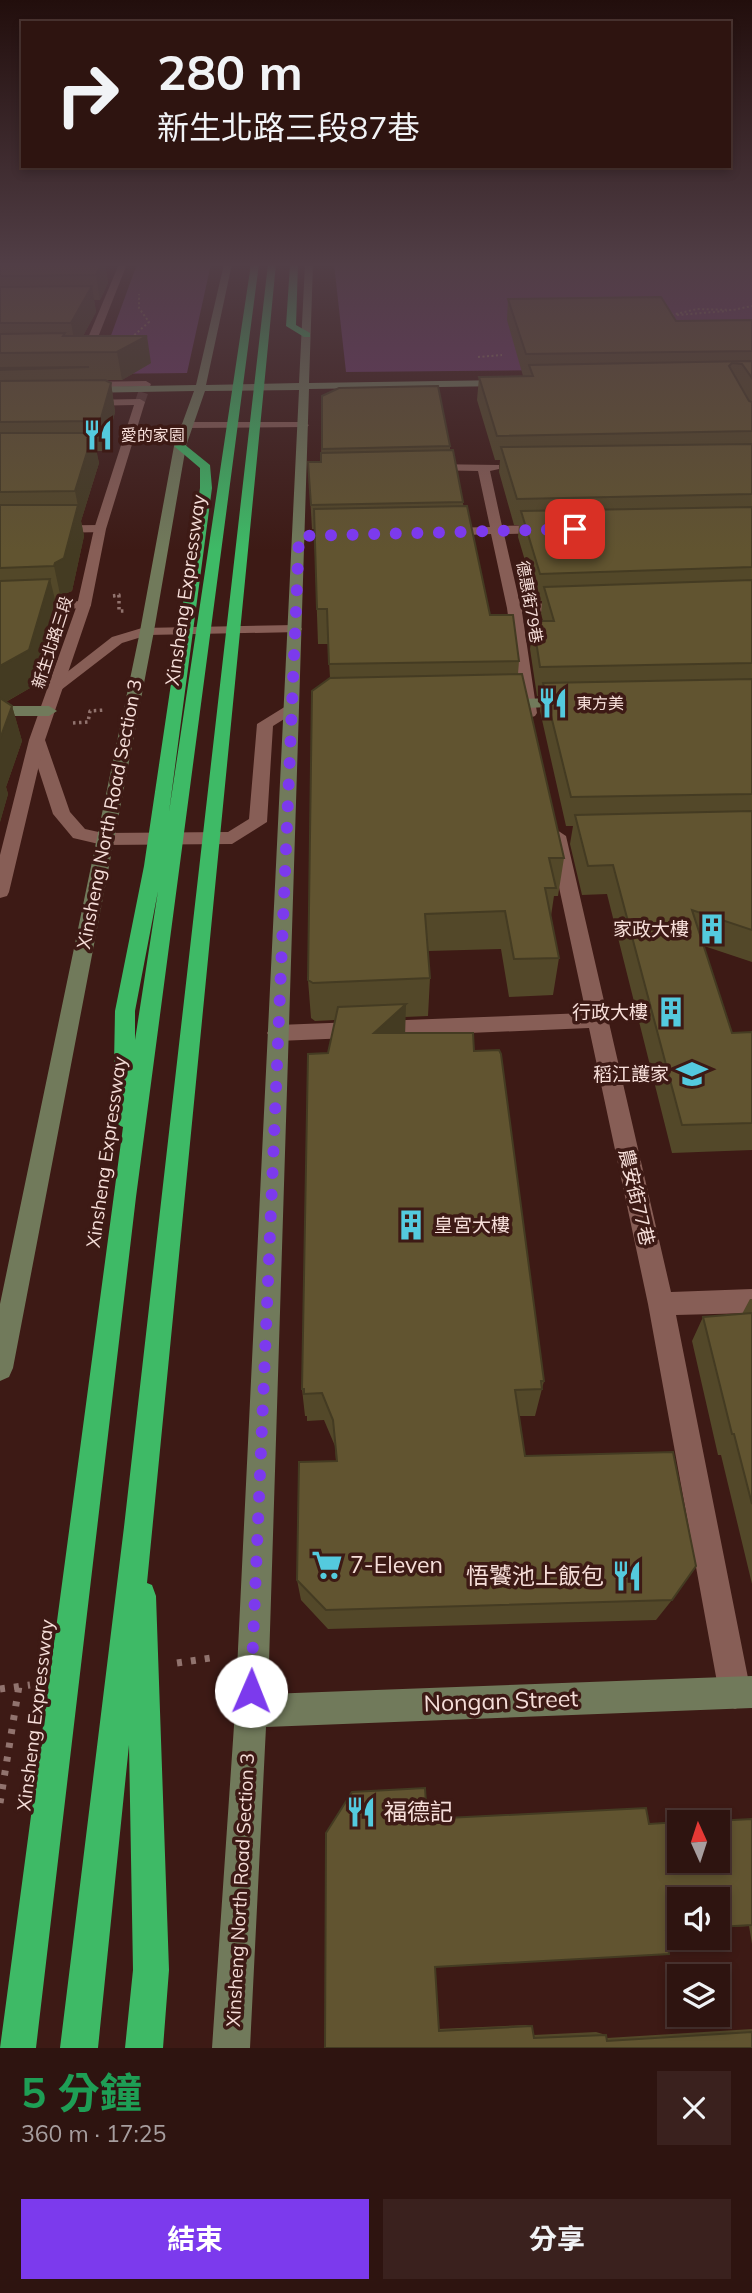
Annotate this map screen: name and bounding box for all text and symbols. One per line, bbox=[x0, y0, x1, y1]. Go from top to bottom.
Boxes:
text: 280 m bbox=[157, 41, 303, 102]
icon: right bbox=[42, 49, 133, 140]
text: 新生北路三段87巷 bbox=[157, 107, 419, 147]
restaurant icon: 愛的家園 bbox=[81, 418, 115, 452]
place label: 愛的家園 bbox=[121, 425, 185, 445]
street label: Xinsheng Expressway bbox=[160, 493, 210, 687]
pin bbox=[545, 499, 605, 559]
icon: arrive bbox=[556, 510, 594, 548]
street label: 德惠街79巷 bbox=[513, 559, 547, 645]
street label: 新生北路三段 bbox=[28, 593, 76, 691]
street label: Xinsheng North Road Section 3 bbox=[71, 677, 147, 951]
restaurant icon: 東方美 bbox=[536, 686, 570, 720]
place label: 東方美 bbox=[576, 693, 624, 713]
building icon: 家政大樓 bbox=[695, 912, 729, 946]
place label: 家政大樓 bbox=[613, 917, 689, 941]
building icon: 行政大樓 bbox=[654, 995, 688, 1029]
place label: 行政大樓 bbox=[572, 1000, 648, 1024]
street label: Xinsheng Expressway bbox=[81, 1055, 131, 1249]
school or university icon: 稻江護家 bbox=[675, 1057, 709, 1091]
place label: 稻江護家 bbox=[593, 1062, 669, 1086]
street label: 農安街77巷 bbox=[614, 1146, 660, 1248]
building icon: 皇宮大樓 bbox=[394, 1208, 428, 1242]
place label: 皇宮大樓 bbox=[434, 1213, 510, 1237]
supermarket icon: 7-Eleven bbox=[310, 1548, 344, 1582]
place label: 7-Eleven bbox=[350, 1550, 443, 1579]
restaurant icon: 悟饕池上飯包 bbox=[610, 1559, 644, 1593]
place label: 悟饕池上飯包 bbox=[466, 1561, 604, 1590]
street label: Xinsheng Expressway bbox=[11, 1618, 59, 1812]
position arrow bbox=[214, 1654, 288, 1728]
street label: Nongan Street bbox=[423, 1683, 579, 1718]
street label: Xinsheng North Road Section 3 bbox=[221, 1752, 259, 2028]
restaurant icon: 福德記 bbox=[344, 1795, 378, 1829]
place label: 福德記 bbox=[384, 1797, 453, 1826]
north arrow bbox=[667, 1810, 730, 1872]
map controls bbox=[667, 1810, 730, 2027]
button: sound bbox=[667, 1887, 730, 1950]
button: layers bbox=[667, 1964, 730, 2027]
text: 5 分鐘 bbox=[21, 2066, 142, 2119]
button: close bbox=[657, 2071, 731, 2145]
text: 360 m · 17:25 bbox=[21, 2119, 166, 2148]
button: 結束 bbox=[21, 2199, 369, 2279]
button: 分享 bbox=[383, 2199, 731, 2279]

